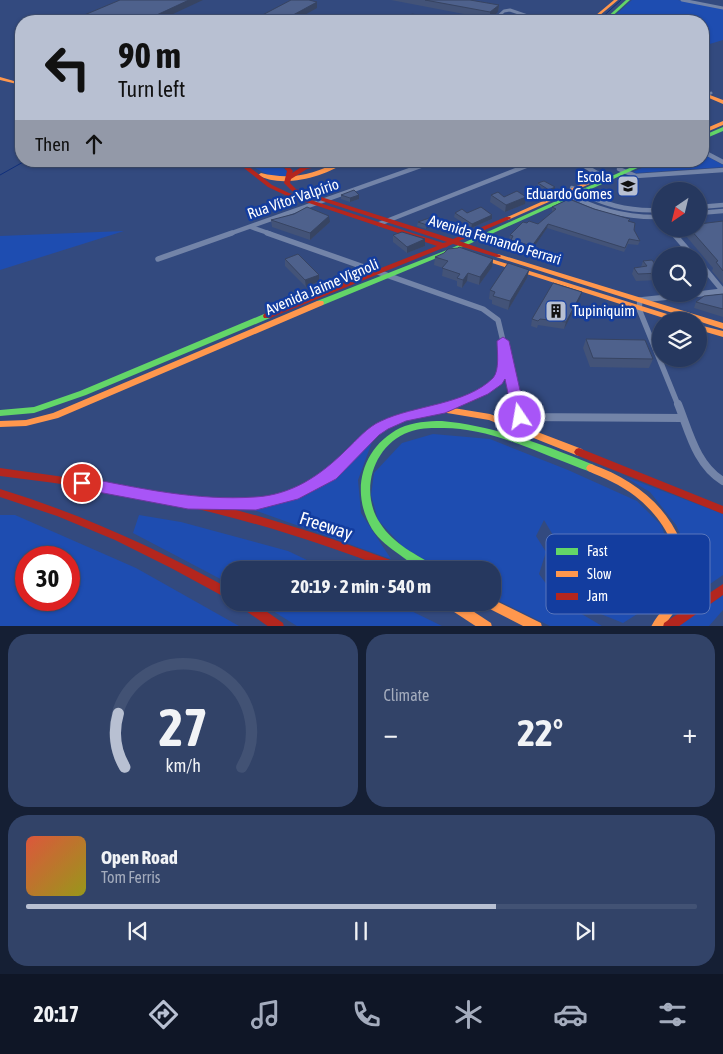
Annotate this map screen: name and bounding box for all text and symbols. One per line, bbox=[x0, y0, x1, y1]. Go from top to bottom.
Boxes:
icon: left bbox=[35, 35, 100, 100]
text: 90 m bbox=[118, 35, 181, 75]
text: Turn left bbox=[118, 76, 185, 102]
icon: ahead bbox=[80, 130, 108, 158]
text: Then bbox=[35, 133, 70, 155]
place label: Escola Eduardo Gomes bbox=[526, 168, 612, 202]
school or university icon: Escola Eduardo Gomes bbox=[616, 174, 640, 198]
street label: Rua Vítor Valpírio bbox=[245, 175, 341, 222]
north arrow bbox=[652, 182, 708, 238]
map controls bbox=[652, 182, 707, 367]
street label: Avenida Fernando Ferrari bbox=[427, 211, 563, 268]
button: search bbox=[652, 247, 707, 302]
street label: Avenida Jaime Vignoli bbox=[263, 255, 381, 318]
building icon: Tupiniquim bbox=[544, 299, 568, 323]
place label: Tupiniquim bbox=[572, 302, 635, 319]
button: layers bbox=[652, 312, 707, 367]
position arrow bbox=[493, 390, 545, 442]
pin bbox=[61, 462, 103, 504]
icon: arrive bbox=[68, 469, 96, 497]
street label: Freeway bbox=[297, 507, 355, 544]
legend bbox=[546, 534, 710, 614]
text: Fast bbox=[587, 543, 608, 559]
speed limit sign: 30 bbox=[15, 546, 80, 611]
text: Slow bbox=[587, 566, 612, 582]
text: 20:19 · 2 min · 540 m bbox=[291, 575, 431, 597]
text: Jam bbox=[587, 588, 608, 604]
text: Climate bbox=[384, 686, 429, 704]
text: 27 bbox=[158, 697, 207, 757]
text: 22° bbox=[517, 711, 563, 754]
text: − bbox=[384, 717, 398, 749]
text: + bbox=[682, 717, 697, 749]
text: km/h bbox=[165, 755, 200, 776]
text: Open Road bbox=[101, 846, 178, 868]
text: Tom Ferris bbox=[101, 868, 160, 886]
icon: previous bbox=[124, 917, 152, 945]
icon: pause bbox=[347, 917, 375, 945]
icon: next bbox=[571, 917, 599, 945]
icon: directions bbox=[146, 997, 181, 1032]
icon: music bbox=[248, 997, 283, 1032]
icon: phone bbox=[349, 997, 384, 1032]
icon: climate bbox=[451, 997, 486, 1032]
icon: car bbox=[553, 997, 588, 1032]
icon: filters bbox=[655, 997, 690, 1032]
text: 20:17 bbox=[33, 1001, 79, 1027]

